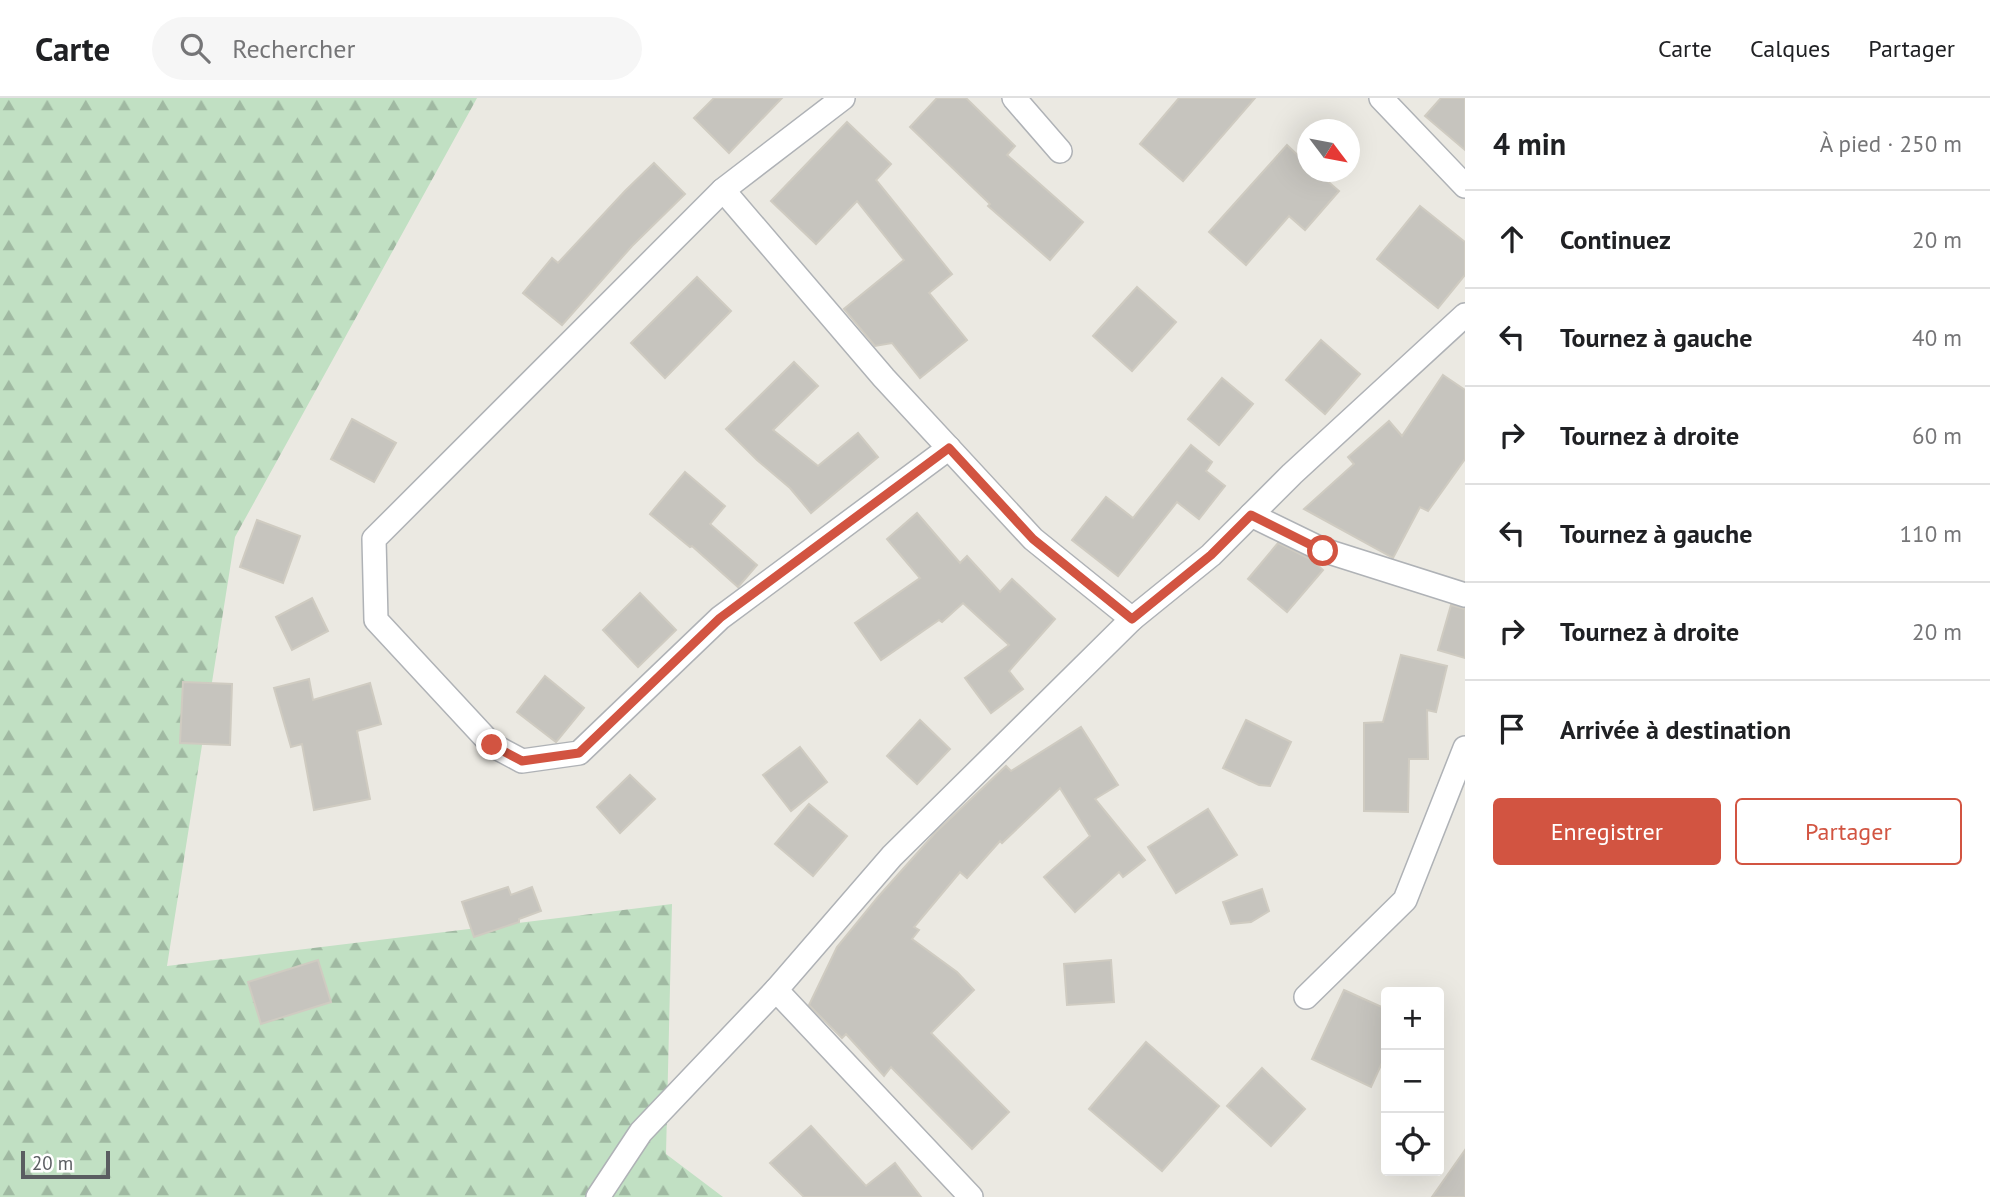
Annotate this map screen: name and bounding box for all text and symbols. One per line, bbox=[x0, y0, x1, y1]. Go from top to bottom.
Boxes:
search box bbox=[152, 17, 642, 80]
text: Carte bbox=[35, 27, 110, 70]
icon: search bbox=[176, 29, 214, 67]
text: Rechercher bbox=[232, 32, 355, 65]
text: Carte bbox=[1658, 33, 1712, 64]
text: Calques bbox=[1750, 33, 1830, 64]
text: Partager bbox=[1868, 33, 1955, 64]
north arrow bbox=[1297, 119, 1360, 182]
text: 4 min bbox=[1493, 124, 1566, 163]
text: À pied · 250 m bbox=[1820, 129, 1962, 158]
icon: ahead bbox=[1493, 220, 1531, 258]
text: Continuez bbox=[1560, 223, 1671, 256]
text: 20 m bbox=[1912, 225, 1962, 254]
icon: left bbox=[1493, 318, 1531, 356]
text: Tournez à gauche bbox=[1560, 321, 1752, 354]
text: 40 m bbox=[1912, 323, 1962, 352]
icon: right bbox=[1493, 416, 1531, 454]
text: Tournez à droite bbox=[1560, 419, 1739, 452]
text: 60 m bbox=[1912, 421, 1962, 450]
icon: left bbox=[1493, 514, 1531, 552]
text: Tournez à gauche bbox=[1560, 517, 1752, 550]
text: 110 m bbox=[1900, 519, 1962, 548]
route start bbox=[1307, 535, 1338, 566]
icon: right bbox=[1493, 612, 1531, 650]
text: Tournez à droite bbox=[1560, 615, 1739, 648]
text: 20 m bbox=[1912, 617, 1962, 646]
icon: arrive bbox=[1493, 710, 1531, 748]
text: Arrivée à destination bbox=[1560, 713, 1791, 746]
route end bbox=[476, 729, 507, 760]
button: Enregistrer bbox=[1493, 798, 1721, 865]
button: Partager bbox=[1735, 798, 1962, 865]
map controls bbox=[1381, 987, 1444, 1176]
button: + bbox=[1381, 987, 1444, 1050]
button: − bbox=[1381, 1050, 1444, 1113]
button: locate bbox=[1381, 1113, 1444, 1176]
scale bar bbox=[21, 1148, 110, 1180]
text: 20 m bbox=[32, 1151, 73, 1175]

